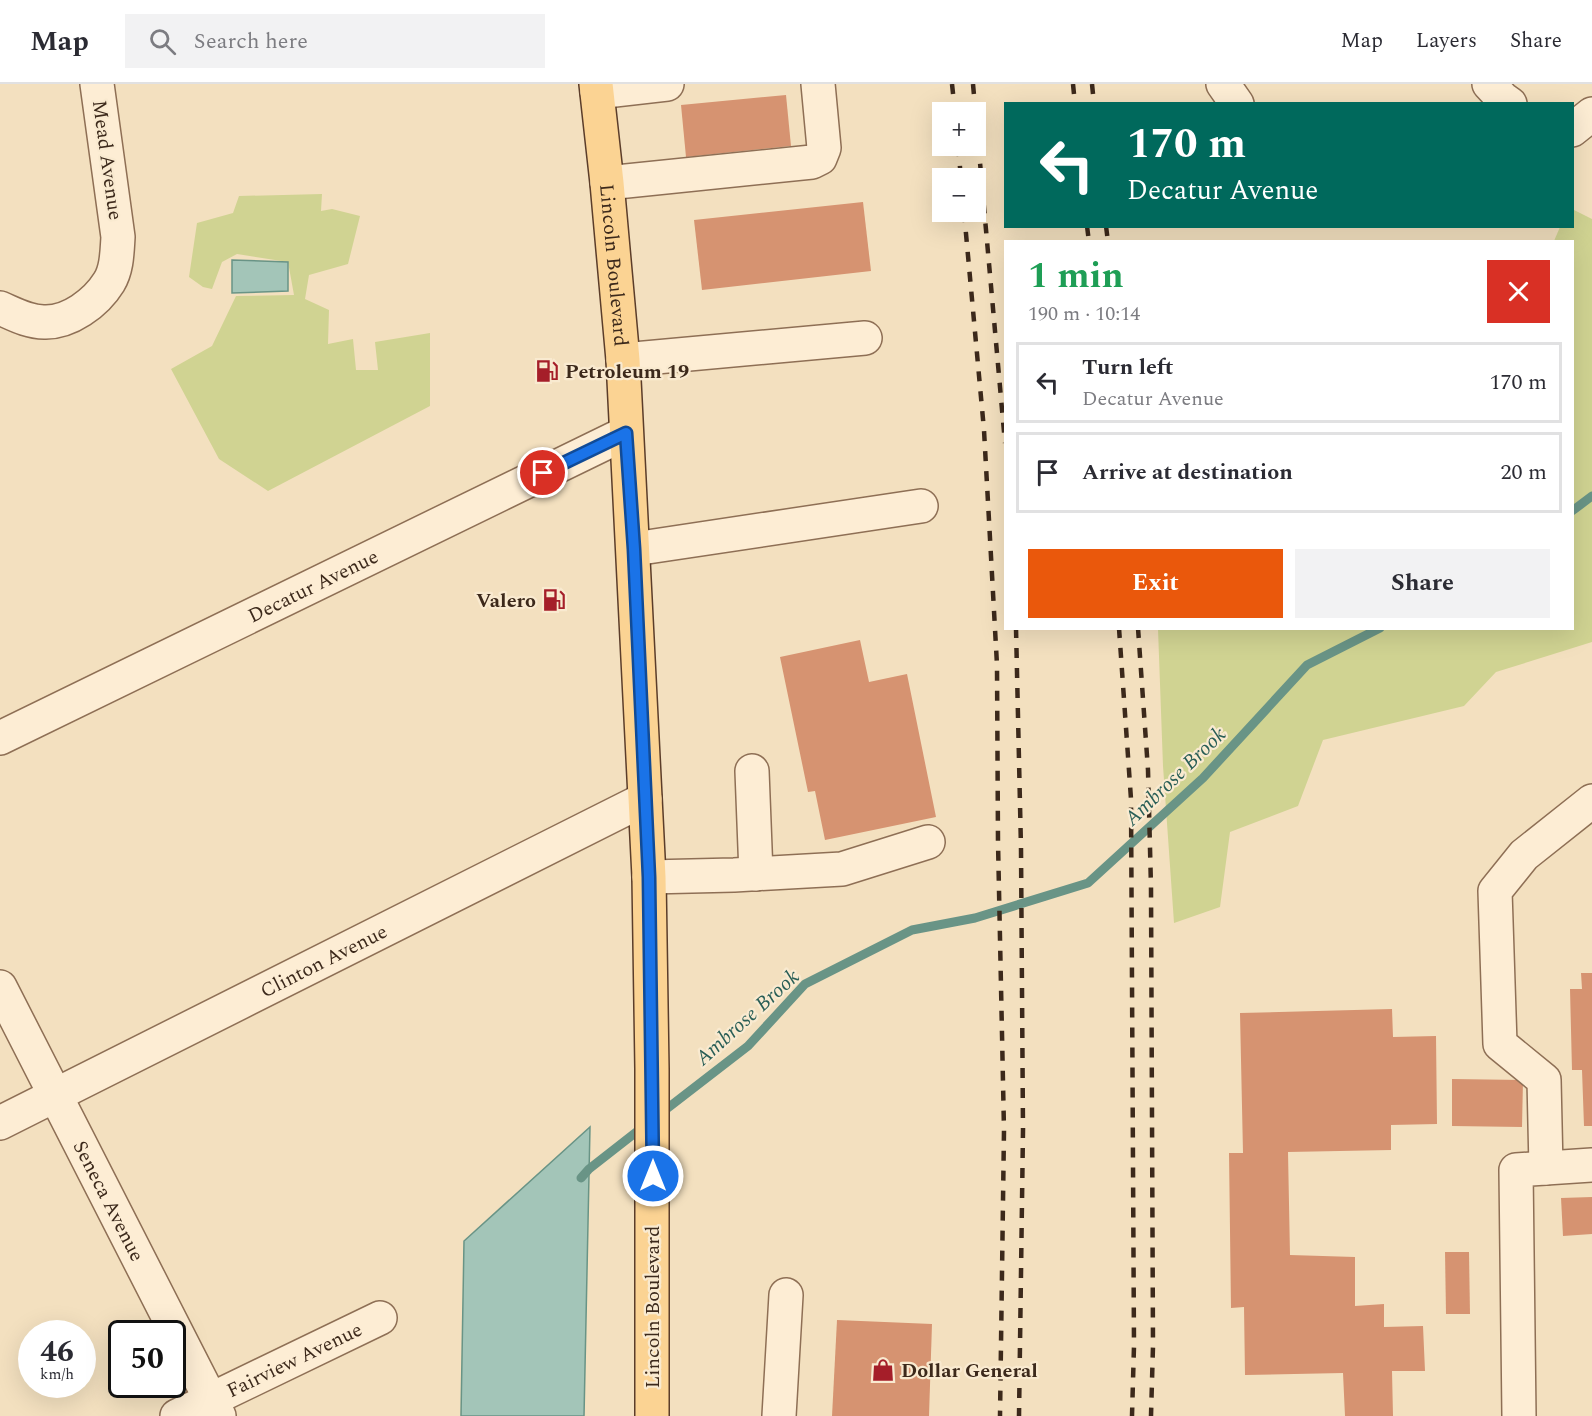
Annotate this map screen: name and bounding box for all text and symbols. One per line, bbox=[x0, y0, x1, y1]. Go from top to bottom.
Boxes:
search box bbox=[125, 14, 545, 68]
text: Map bbox=[30, 20, 89, 63]
icon: search bbox=[146, 25, 179, 58]
text: Search here bbox=[194, 25, 308, 58]
text: Map bbox=[1341, 25, 1383, 57]
text: Layers bbox=[1416, 25, 1477, 57]
text: Share bbox=[1510, 25, 1562, 57]
street label: Mead Avenue bbox=[84, 98, 130, 222]
map controls bbox=[932, 102, 986, 222]
button: + bbox=[932, 102, 986, 156]
text: 170 m bbox=[1127, 113, 1246, 176]
icon: left bbox=[1028, 126, 1106, 204]
button: − bbox=[932, 168, 986, 222]
text: Decatur Avenue bbox=[1127, 170, 1318, 212]
street label: Lincoln Boulevard bbox=[591, 183, 636, 348]
text: 1 min bbox=[1028, 249, 1124, 304]
button: close bbox=[1487, 260, 1550, 323]
text: 190 m · 10:14 bbox=[1028, 299, 1140, 329]
text: Turn left bbox=[1082, 351, 1174, 384]
place label: Petroleum 19 bbox=[565, 357, 689, 387]
fuel station icon: Petroleum 19 bbox=[534, 358, 560, 384]
icon: left bbox=[1031, 366, 1064, 399]
text: 170 m bbox=[1490, 366, 1547, 399]
text: Decatur Avenue bbox=[1082, 384, 1224, 414]
pin bbox=[517, 447, 568, 498]
icon: arrive bbox=[526, 456, 559, 489]
icon: arrive bbox=[1031, 456, 1064, 489]
text: Arrive at destination bbox=[1082, 456, 1293, 489]
text: 20 m bbox=[1501, 456, 1547, 489]
street label: Decatur Avenue bbox=[243, 542, 384, 631]
button: Exit bbox=[1028, 549, 1283, 618]
button: Share bbox=[1295, 549, 1550, 618]
place label: Valero bbox=[476, 586, 536, 616]
fuel station icon: Valero bbox=[541, 587, 567, 613]
water label: Ambrose Brook bbox=[1117, 719, 1234, 835]
street label: Clinton Avenue bbox=[255, 917, 393, 1006]
water label: Ambrose Brook bbox=[687, 962, 807, 1074]
street label: Seneca Avenue bbox=[65, 1135, 152, 1267]
position arrow bbox=[621, 1144, 685, 1208]
street label: Lincoln Boulevard bbox=[638, 1226, 668, 1388]
street label: Fairview Avenue bbox=[222, 1315, 367, 1406]
speed limit sign: 50 bbox=[108, 1320, 186, 1398]
text: 46 bbox=[40, 1329, 74, 1375]
place label: Dollar General bbox=[901, 1356, 1038, 1386]
shop icon: Dollar General bbox=[870, 1357, 896, 1383]
text: km/h bbox=[40, 1363, 74, 1386]

